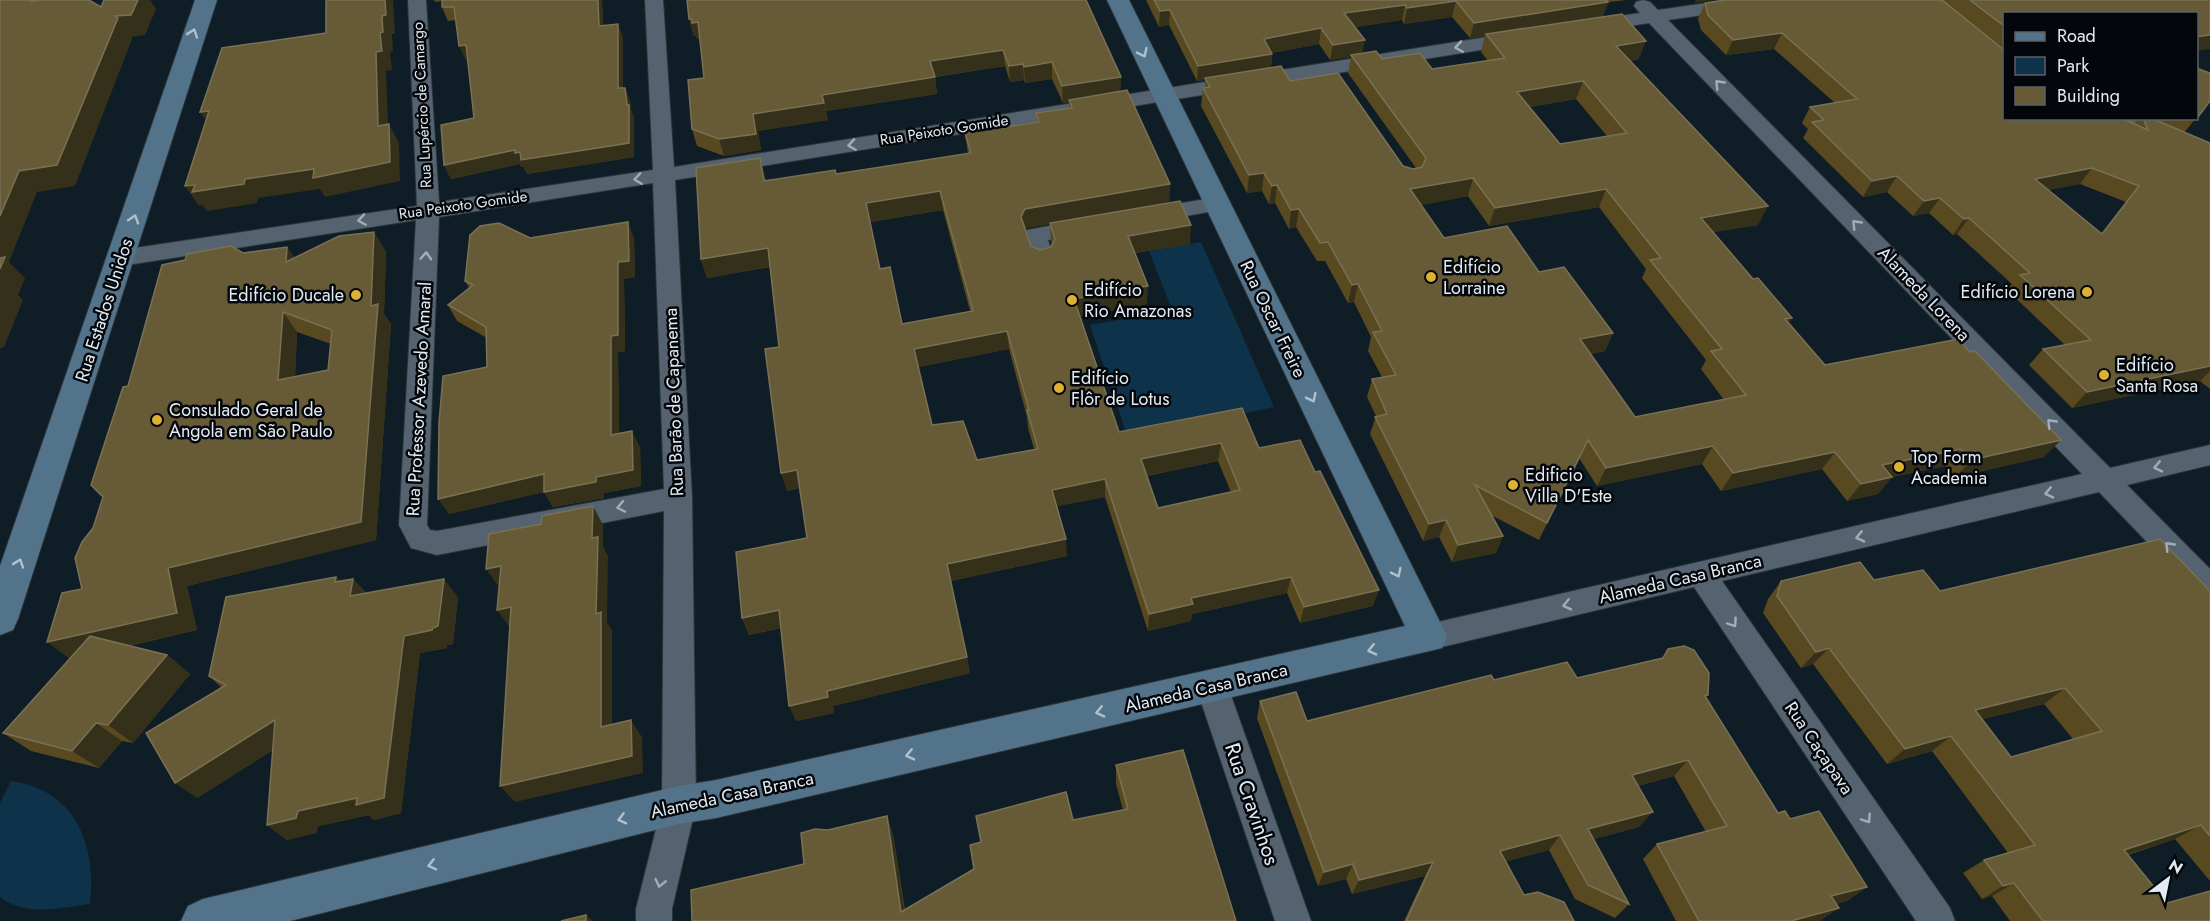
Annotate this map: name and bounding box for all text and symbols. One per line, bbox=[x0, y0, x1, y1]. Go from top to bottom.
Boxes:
legend bbox=[2003, 12, 2198, 120]
street label: Rua Lupércio de Camargo bbox=[407, 21, 437, 189]
text: Road bbox=[2057, 23, 2096, 49]
one-way arrow bbox=[186, 28, 199, 39]
one-way arrow bbox=[1454, 40, 1464, 53]
one-way arrow bbox=[1136, 46, 1148, 57]
text: Park bbox=[2057, 53, 2089, 79]
one-way arrow bbox=[1716, 81, 1727, 92]
text: Building bbox=[2057, 83, 2120, 109]
street label: Rua Peixoto Gomide bbox=[878, 109, 1010, 151]
one-way arrow bbox=[847, 138, 856, 150]
one-way arrow bbox=[634, 172, 643, 184]
street label: Rua Peixoto Gomide bbox=[397, 185, 529, 225]
one-way arrow bbox=[358, 213, 368, 226]
one-way arrow bbox=[126, 214, 139, 225]
one-way arrow bbox=[1852, 220, 1863, 231]
street label: Rua Estados Unidos bbox=[69, 235, 139, 385]
street label: Alameda Lorena bbox=[1872, 241, 1976, 347]
one-way arrow bbox=[419, 252, 432, 261]
place label: Edifício Lorraine bbox=[1443, 254, 1505, 301]
street label: Rua Oscar Freire bbox=[1233, 256, 1313, 382]
marker: Edifício Lorraine bbox=[1424, 270, 1438, 284]
place label: Edifício Rio Amazonas bbox=[1084, 277, 1192, 324]
place label: Edifício Lorena bbox=[1961, 279, 2075, 305]
street label: Rua Professor Azevedo Amaral bbox=[400, 281, 438, 517]
place label: Edifício Ducale bbox=[228, 282, 344, 308]
marker: Edifício Lorena bbox=[2080, 285, 2094, 299]
marker: Edifício Ducale bbox=[349, 288, 363, 302]
marker: Edifício Rio Amazonas bbox=[1065, 293, 1079, 307]
street label: Rua Barão de Capanema bbox=[658, 307, 690, 497]
place label: Edifício Santa Rosa bbox=[2116, 352, 2198, 399]
place label: Edifício Flôr de Lotus bbox=[1071, 365, 1169, 412]
marker: Edifício Santa Rosa bbox=[2097, 368, 2111, 382]
marker: Edifício Flôr de Lotus bbox=[1052, 381, 1066, 395]
one-way arrow bbox=[1304, 391, 1316, 402]
place label: Consulado Geral de Angola em São Paulo bbox=[169, 397, 333, 444]
marker: Consulado Geral de Angola em São Paulo bbox=[150, 413, 164, 427]
one-way arrow bbox=[2047, 420, 2058, 431]
place label: Top Form Academia bbox=[1911, 444, 1987, 491]
marker: Top Form Academia bbox=[1892, 460, 1906, 474]
one-way arrow bbox=[2153, 460, 2163, 473]
place label: Edificio Villa D'Este bbox=[1525, 462, 1612, 509]
marker: Edificio Villa D'Este bbox=[1506, 478, 1520, 492]
one-way arrow bbox=[2045, 486, 2055, 499]
one-way arrow bbox=[616, 500, 626, 513]
one-way arrow bbox=[1855, 530, 1865, 543]
one-way arrow bbox=[2166, 542, 2177, 553]
street label: Alameda Casa Branca bbox=[1596, 548, 1764, 610]
one-way arrow bbox=[11, 558, 24, 569]
one-way arrow bbox=[1390, 567, 1402, 578]
one-way arrow bbox=[1563, 598, 1573, 611]
one-way arrow bbox=[1726, 616, 1737, 627]
one-way arrow bbox=[1367, 643, 1377, 656]
street label: Alameda Casa Branca bbox=[1122, 657, 1290, 719]
street label: Rua Caçapava bbox=[1778, 696, 1860, 800]
one-way arrow bbox=[1095, 705, 1105, 718]
street label: Rua Cravinhos bbox=[1217, 739, 1287, 869]
one-way arrow bbox=[905, 748, 915, 761]
street label: Alameda Casa Branca bbox=[648, 765, 816, 825]
one-way arrow bbox=[617, 812, 627, 825]
one-way arrow bbox=[1860, 812, 1871, 823]
north arrow bbox=[2138, 849, 2198, 909]
text: N bbox=[2164, 854, 2187, 880]
one-way arrow bbox=[427, 858, 437, 871]
one-way arrow bbox=[654, 877, 667, 887]

